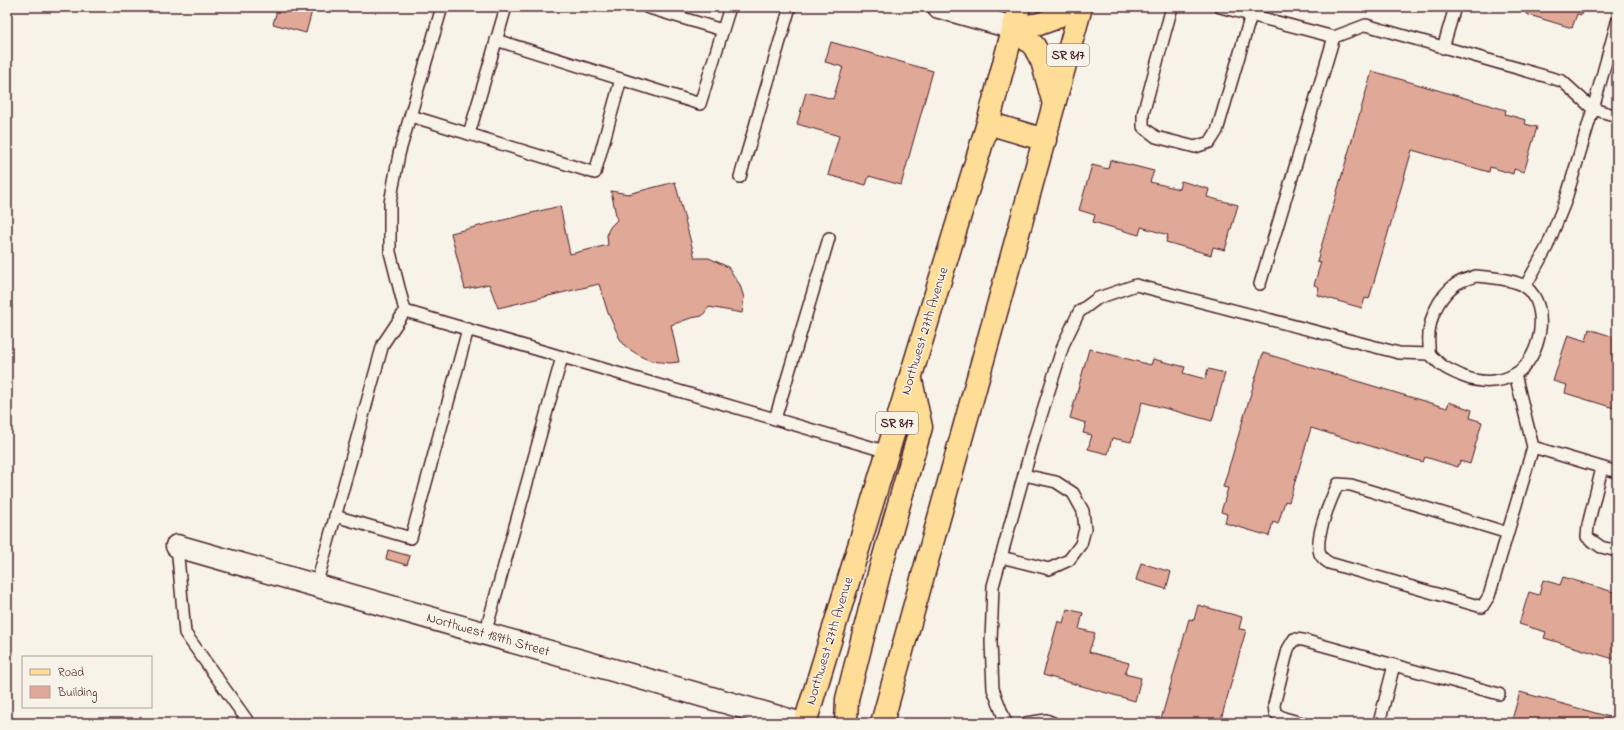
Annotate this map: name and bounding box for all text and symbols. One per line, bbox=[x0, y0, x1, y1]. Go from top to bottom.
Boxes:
road number: SR 817 bbox=[1047, 44, 1089, 66]
street label: Northwest 27th Avenue bbox=[896, 264, 955, 397]
road number: SR 817 bbox=[876, 412, 918, 434]
street label: Northwest 27th Avenue bbox=[801, 574, 860, 707]
street label: Northwest 189th Street bbox=[424, 607, 552, 663]
legend bbox=[22, 656, 152, 708]
text: Road bbox=[58, 664, 84, 682]
text: Building bbox=[57, 684, 97, 703]

